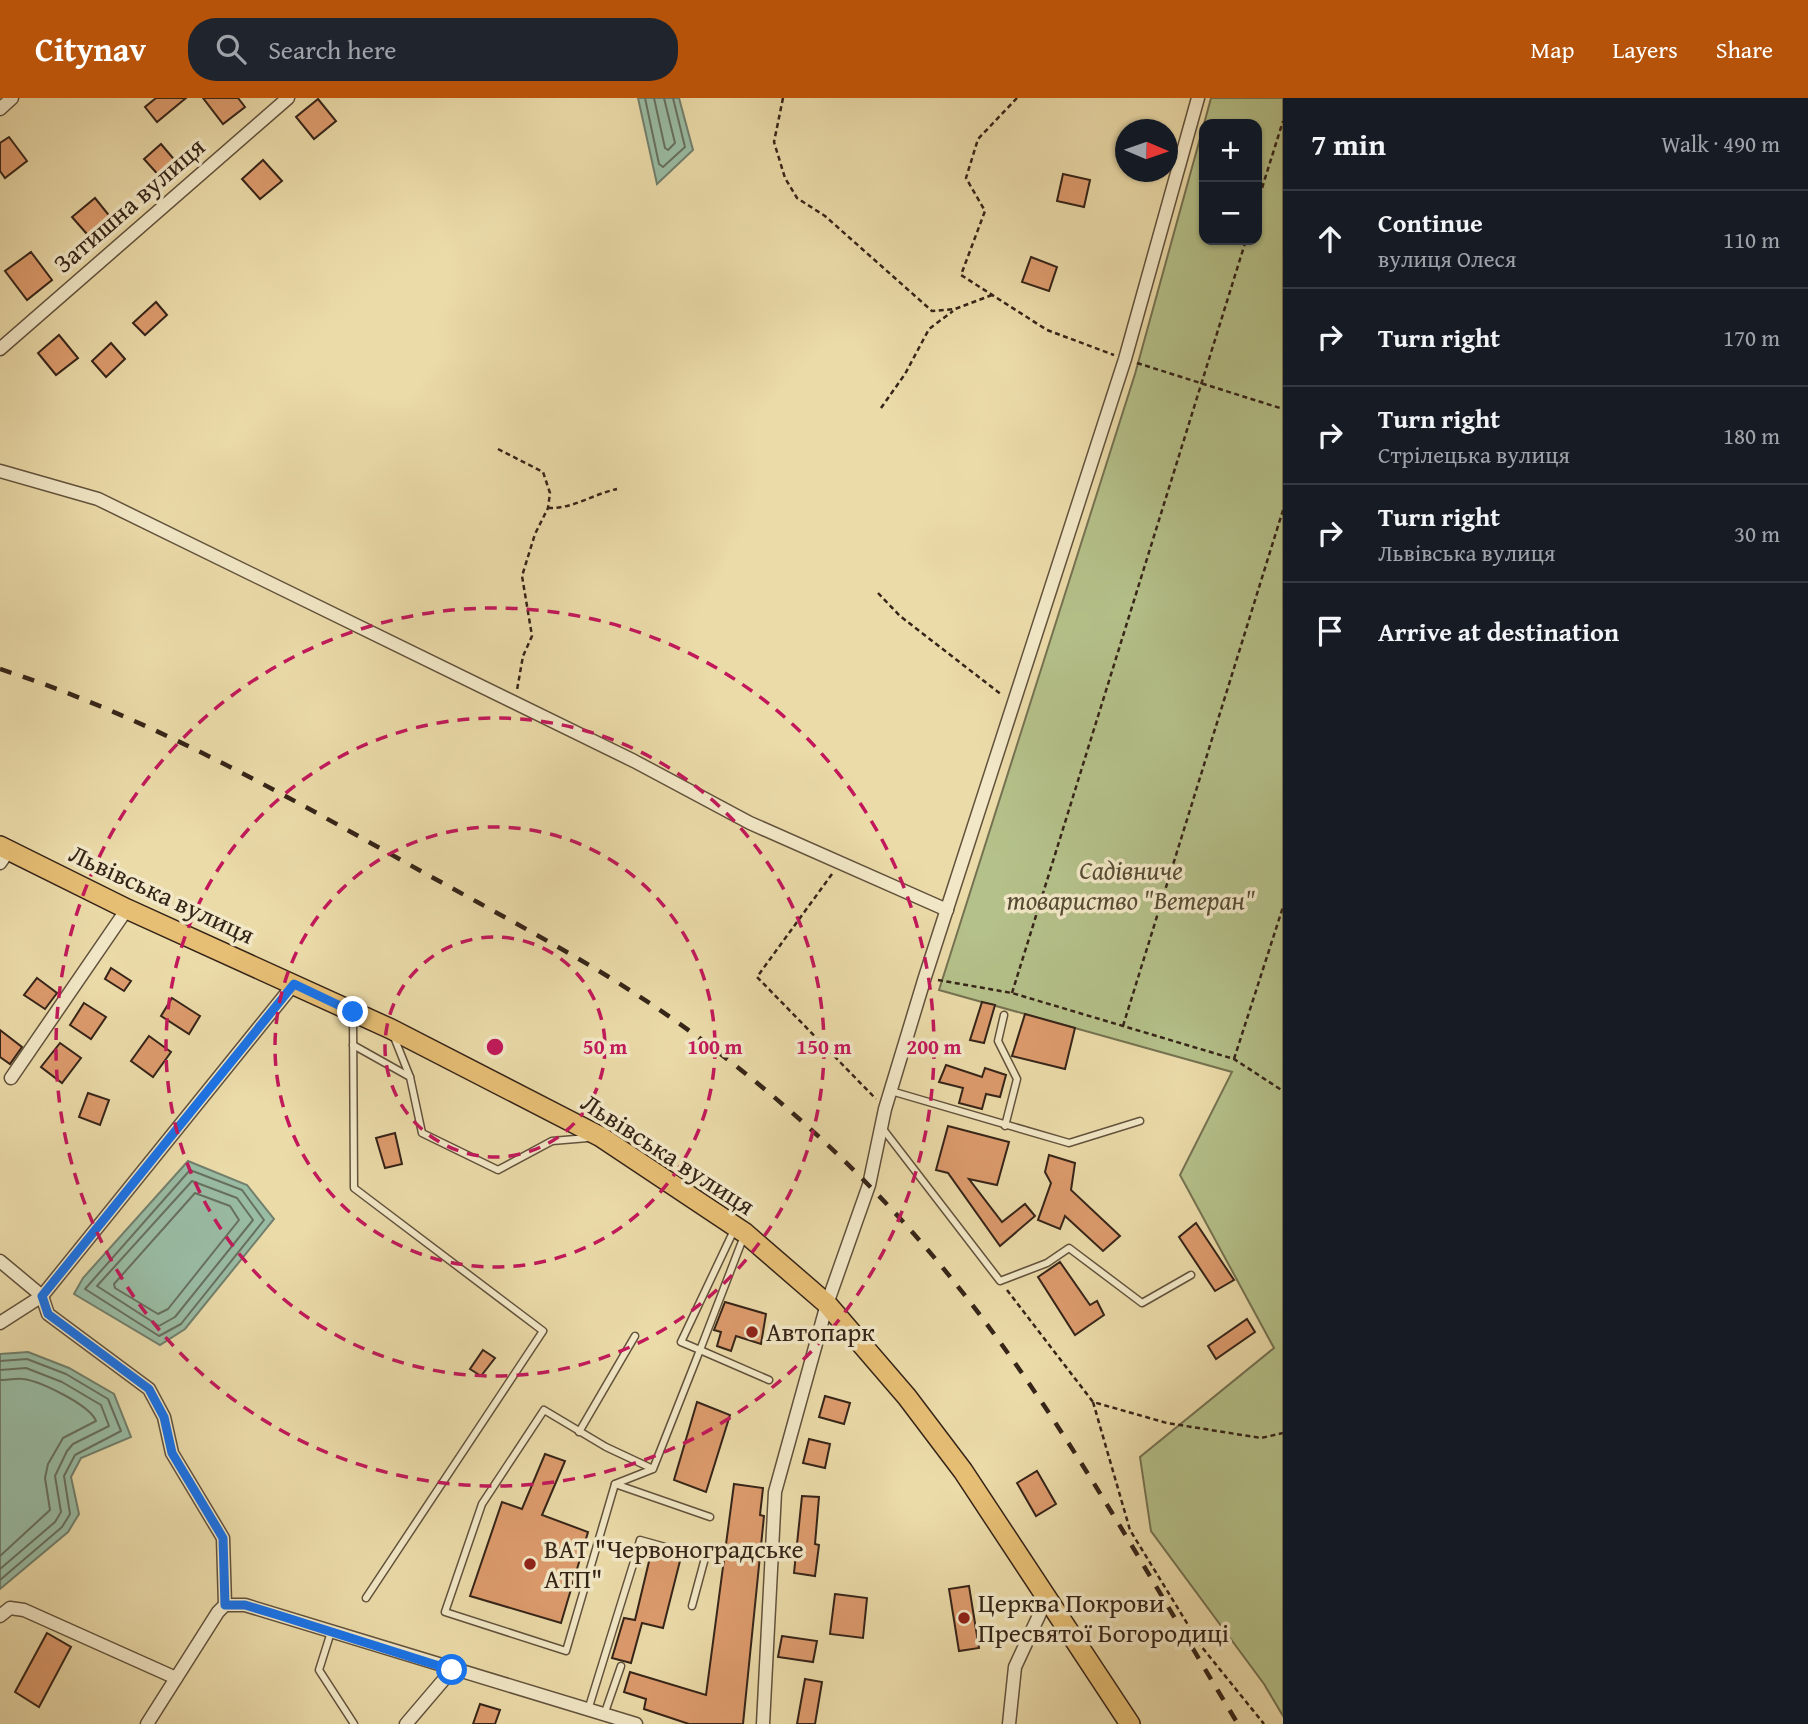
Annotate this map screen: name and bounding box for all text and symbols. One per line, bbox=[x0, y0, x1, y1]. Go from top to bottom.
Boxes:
search box bbox=[188, 18, 678, 81]
text: Citynav bbox=[35, 25, 146, 73]
icon: search bbox=[212, 30, 250, 68]
text: Search here bbox=[268, 30, 396, 69]
text: Map bbox=[1531, 32, 1574, 67]
text: Layers bbox=[1612, 32, 1678, 67]
text: Share bbox=[1716, 32, 1773, 67]
north arrow bbox=[1115, 119, 1178, 182]
map controls bbox=[1199, 119, 1262, 245]
button: + bbox=[1199, 119, 1262, 182]
text: 7 min bbox=[1311, 122, 1386, 166]
street label: Затишна вулиця bbox=[44, 127, 213, 282]
text: Walk · 490 m bbox=[1661, 127, 1780, 160]
button: − bbox=[1199, 182, 1262, 245]
text: Continue bbox=[1378, 203, 1483, 242]
icon: ahead bbox=[1311, 220, 1349, 258]
text: 110 m bbox=[1723, 223, 1780, 256]
text: вулиця Олеся bbox=[1378, 242, 1516, 275]
icon: right bbox=[1311, 318, 1349, 356]
text: Turn right bbox=[1378, 318, 1500, 357]
text: 170 m bbox=[1723, 321, 1780, 354]
text: Turn right bbox=[1378, 399, 1500, 438]
icon: right bbox=[1311, 416, 1349, 454]
text: 180 m bbox=[1723, 419, 1780, 452]
text: Стрілецька вулиця bbox=[1378, 438, 1570, 471]
text: Turn right bbox=[1378, 497, 1500, 536]
icon: right bbox=[1311, 514, 1349, 552]
text: 30 m bbox=[1734, 517, 1780, 550]
text: Львівська вулиця bbox=[1378, 536, 1555, 569]
icon: arrive bbox=[1311, 612, 1349, 650]
text: Arrive at destination bbox=[1378, 612, 1619, 651]
street label: Львівська вулиця bbox=[63, 833, 261, 954]
park label: Садівниче товариство "Ветеран" bbox=[1007, 850, 1255, 919]
route end bbox=[337, 996, 368, 1027]
text: 50 m bbox=[583, 1031, 627, 1062]
text: 100 m bbox=[687, 1031, 743, 1062]
text: 150 m bbox=[796, 1031, 852, 1062]
text: 200 m bbox=[906, 1031, 962, 1062]
centre of rings bbox=[483, 1035, 507, 1059]
street label: Львівська вулиця bbox=[574, 1083, 763, 1225]
place label: Автопарк bbox=[766, 1312, 875, 1351]
marker: Автопарк bbox=[744, 1324, 760, 1340]
place label: ВАТ "Червоноградське АТП" bbox=[544, 1529, 804, 1598]
marker: ВАТ "Червоноградське АТП" bbox=[522, 1556, 538, 1572]
place label: Церква Покрови Пресвятої Богородиці bbox=[978, 1583, 1229, 1652]
marker: Церква Покрови Пресвятої Богородиці bbox=[956, 1610, 972, 1626]
route start bbox=[436, 1654, 467, 1685]

